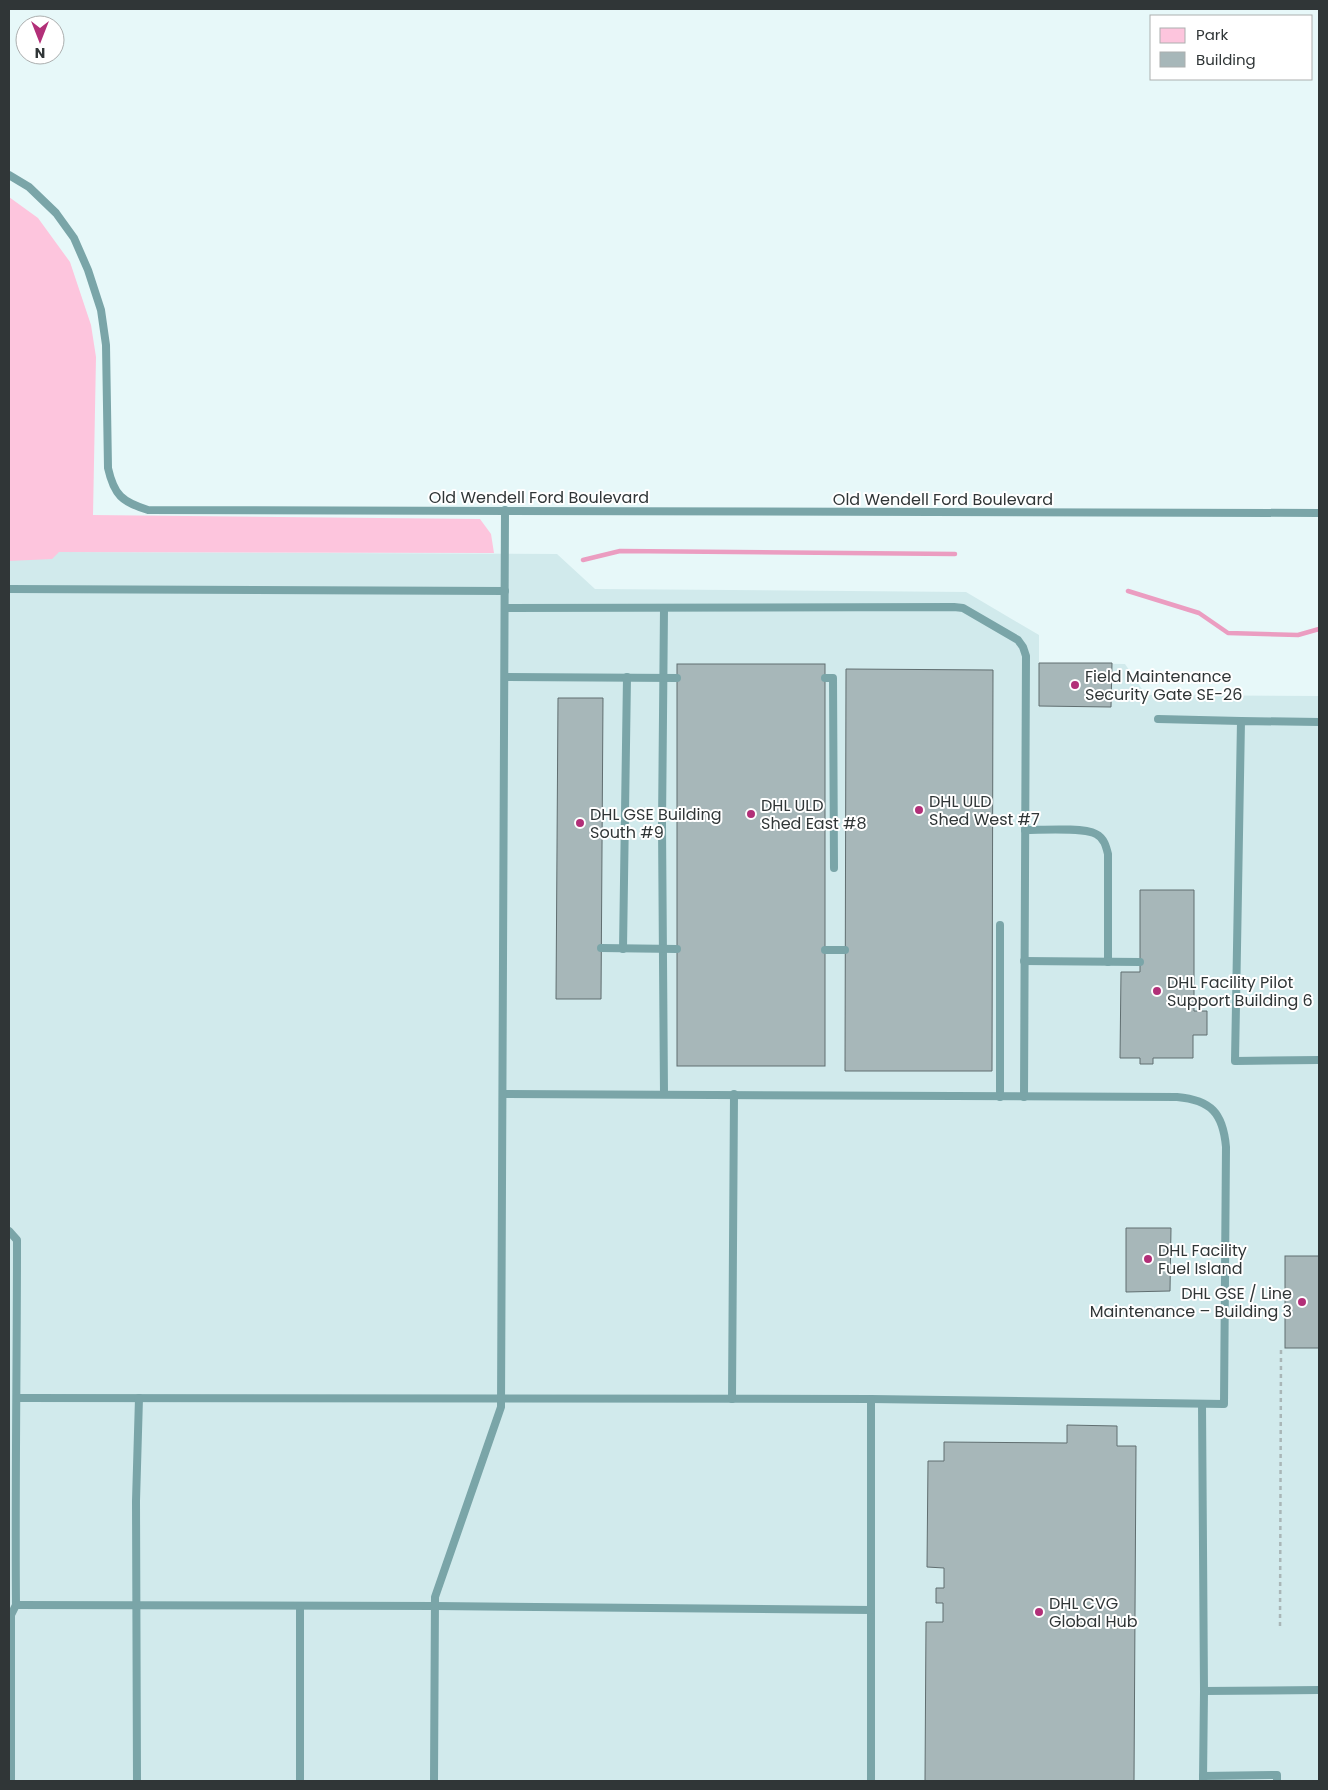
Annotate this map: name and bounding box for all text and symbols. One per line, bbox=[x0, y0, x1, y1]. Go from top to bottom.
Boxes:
north arrow bbox=[15, 15, 65, 65]
legend bbox=[1150, 15, 1313, 80]
text: Park bbox=[1196, 24, 1228, 45]
text: N bbox=[35, 43, 45, 63]
text: Building bbox=[1196, 49, 1256, 70]
street label: Old Wendell Ford Boulevard bbox=[429, 486, 649, 509]
street label: Old Wendell Ford Boulevard bbox=[833, 488, 1053, 511]
place label: Field Maintenance Security Gate SE-26 bbox=[1085, 665, 1242, 706]
marker: Field Maintenance Security Gate SE-26 bbox=[1069, 679, 1081, 691]
place label: DHL ULD Shed West #7 bbox=[929, 790, 1040, 831]
place label: DHL ULD Shed East #8 bbox=[761, 794, 867, 835]
place label: DHL GSE Building South #9 bbox=[590, 803, 722, 844]
marker: DHL ULD Shed West #7 bbox=[913, 804, 925, 816]
marker: DHL ULD Shed East #8 bbox=[745, 808, 757, 820]
marker: DHL GSE Building South #9 bbox=[574, 817, 586, 829]
place label: DHL Facility Pilot Support Building 6 bbox=[1167, 971, 1313, 1012]
marker: DHL Facility Pilot Support Building 6 bbox=[1151, 985, 1163, 997]
place label: DHL Facility Fuel Island bbox=[1158, 1239, 1247, 1280]
marker: DHL Facility Fuel Island bbox=[1142, 1253, 1154, 1265]
place label: DHL GSE / Line Maintenance – Building 3 bbox=[1090, 1282, 1292, 1323]
marker: DHL GSE / Line Maintenance – Building 3 bbox=[1296, 1296, 1308, 1308]
place label: DHL CVG Global Hub bbox=[1049, 1592, 1138, 1633]
marker: DHL CVG Global Hub bbox=[1033, 1606, 1045, 1618]

